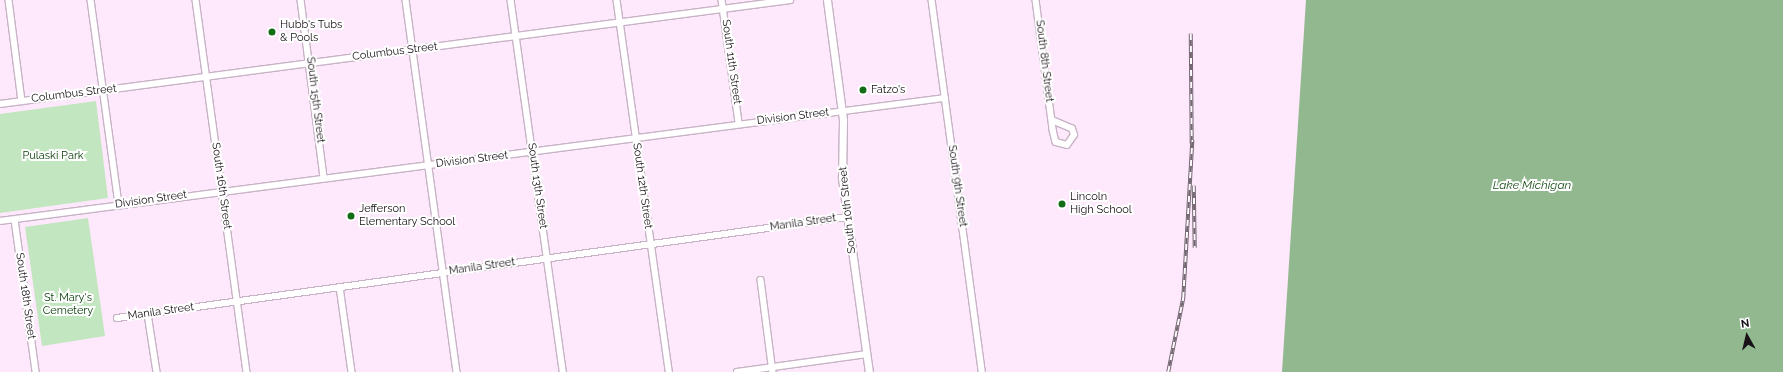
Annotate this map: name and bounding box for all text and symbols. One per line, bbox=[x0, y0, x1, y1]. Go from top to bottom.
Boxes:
place label: Hubb's Tubs & Pools bbox=[280, 19, 343, 45]
street label: South 11th Street bbox=[719, 19, 743, 105]
street label: South 8th Street bbox=[1032, 19, 1056, 103]
marker: Hubb's Tubs & Pools bbox=[267, 27, 277, 37]
street label: Columbus Street bbox=[352, 40, 438, 64]
street label: South 15th Street bbox=[303, 56, 327, 144]
street label: Columbus Street bbox=[31, 82, 117, 106]
place label: Fatzo's bbox=[871, 83, 905, 97]
marker: Fatzo's bbox=[858, 85, 868, 95]
street label: Division Street bbox=[756, 106, 830, 128]
street label: South 16th Street bbox=[208, 142, 234, 230]
street label: South 13th Street bbox=[524, 142, 550, 230]
street label: South 12th Street bbox=[629, 142, 655, 230]
street label: South 9th Street bbox=[945, 144, 969, 228]
park label: Pulaski Park bbox=[22, 149, 84, 163]
street label: Division Street bbox=[435, 149, 509, 171]
street label: South 10th Street bbox=[837, 166, 859, 254]
water label: Lake Michigan bbox=[1493, 179, 1571, 193]
street label: Division Street bbox=[114, 188, 188, 212]
place label: Lincoln High School bbox=[1070, 191, 1132, 217]
marker: Lincoln High School bbox=[1057, 199, 1067, 209]
place label: Jefferson Elementary School bbox=[359, 203, 456, 229]
marker: Jefferson Elementary School bbox=[346, 211, 356, 221]
street label: Manila Street bbox=[769, 212, 837, 234]
street label: South 18th Street bbox=[12, 252, 38, 340]
street label: Manila Street bbox=[448, 256, 516, 278]
park label: St. Mary's Cemetery bbox=[43, 292, 93, 318]
street label: Manila Street bbox=[127, 301, 195, 323]
north arrow bbox=[1727, 316, 1767, 356]
text: N bbox=[1740, 317, 1750, 331]

